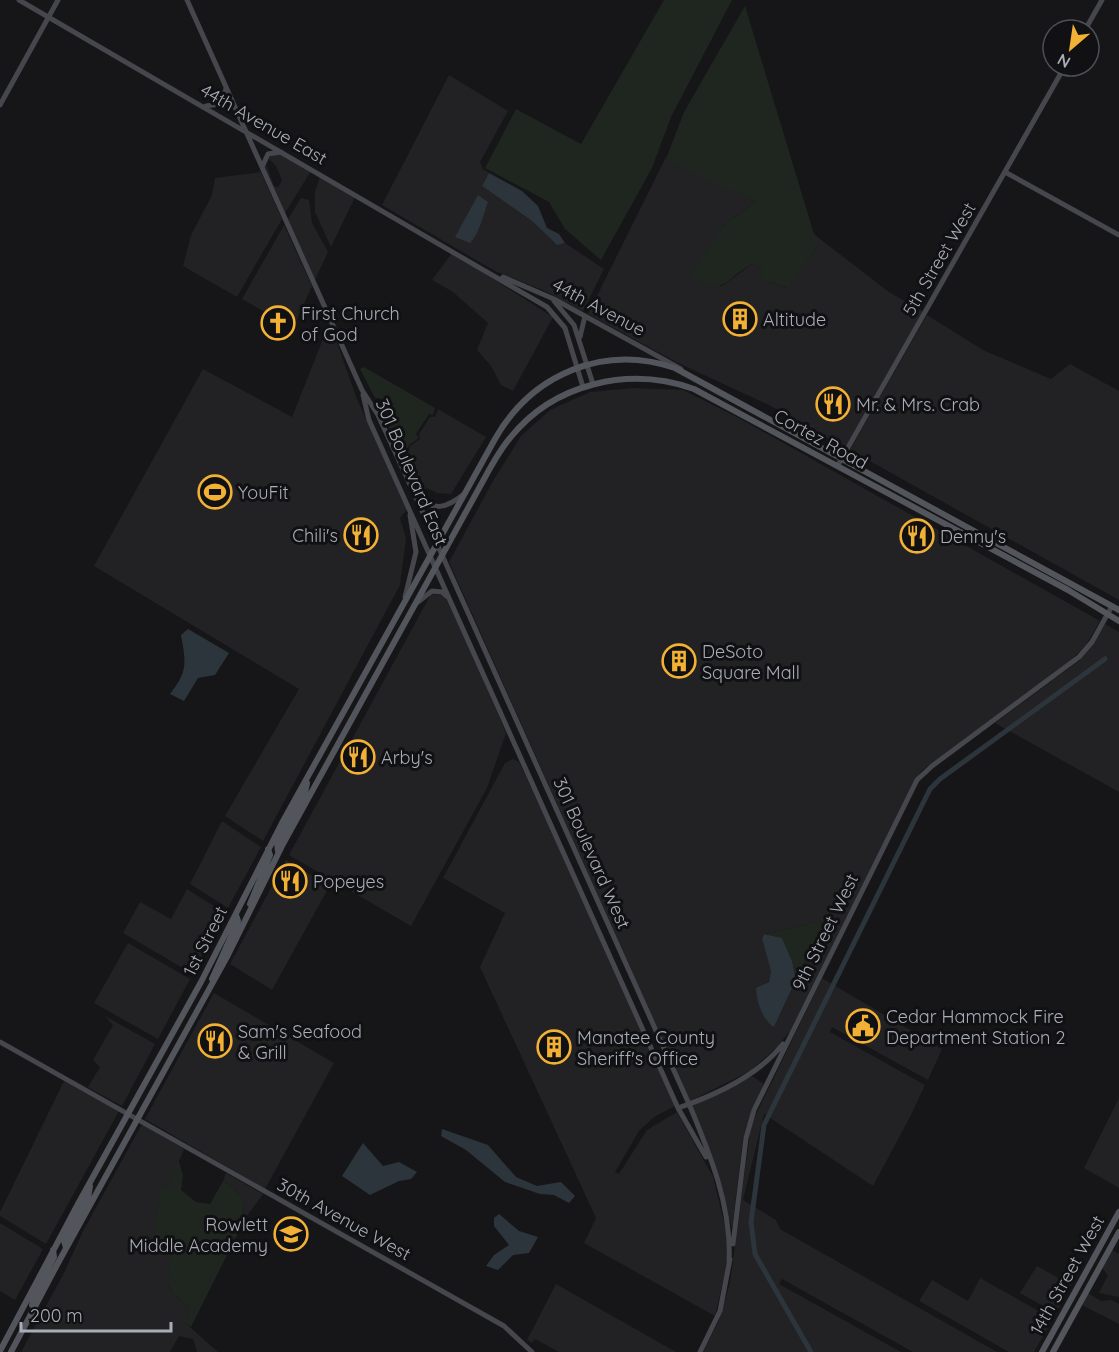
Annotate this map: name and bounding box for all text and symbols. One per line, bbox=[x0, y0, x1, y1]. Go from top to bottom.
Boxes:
north arrow bbox=[1041, 18, 1101, 78]
text: N bbox=[1054, 50, 1074, 73]
street label: 44th Avenue East bbox=[197, 78, 331, 170]
street label: 5th Street West bbox=[897, 198, 981, 320]
street label: 44th Avenue bbox=[549, 273, 649, 341]
building icon: Altitude bbox=[722, 301, 758, 337]
place label: First Church of God bbox=[301, 302, 400, 346]
church icon: First Church of God bbox=[260, 305, 296, 341]
place label: Altitude bbox=[763, 308, 826, 331]
restaurant icon: Mr. & Mrs. Crab bbox=[815, 386, 851, 422]
place label: Mr. & Mrs. Crab bbox=[856, 393, 980, 416]
street label: 301 Boulevard East bbox=[371, 395, 453, 549]
street label: Cortez Road bbox=[770, 404, 872, 474]
sports icon: YouFit bbox=[197, 474, 233, 510]
place label: YouFit bbox=[238, 481, 289, 504]
restaurant icon: Chili's bbox=[343, 517, 379, 553]
restaurant icon: Denny's bbox=[899, 518, 935, 554]
place label: Chili's bbox=[292, 524, 338, 547]
place label: Denny's bbox=[940, 525, 1006, 548]
place label: DeSoto Square Mall bbox=[702, 640, 800, 684]
building icon: DeSoto Square Mall bbox=[661, 643, 697, 679]
restaurant icon: Arby's bbox=[340, 739, 376, 775]
place label: Arby's bbox=[381, 746, 433, 769]
street label: 301 Boulevard West bbox=[548, 774, 636, 932]
restaurant icon: Popeyes bbox=[272, 863, 308, 899]
place label: Popeyes bbox=[313, 870, 384, 893]
street label: 9th Street West bbox=[787, 870, 863, 994]
street label: 1st Street bbox=[178, 902, 232, 980]
place label: Cedar Hammock Fire Department Station 2 bbox=[886, 1005, 1065, 1049]
public building icon: Cedar Hammock Fire Department Station 2 bbox=[845, 1008, 881, 1044]
place label: Sam's Seafood & Grill bbox=[238, 1020, 362, 1064]
restaurant icon: Sam's Seafood & Grill bbox=[197, 1023, 233, 1059]
place label: Manatee County Sheriff's Office bbox=[577, 1026, 715, 1070]
building icon: Manatee County Sheriff's Office bbox=[536, 1029, 572, 1065]
street label: 30th Avenue West bbox=[273, 1173, 415, 1265]
street label: 14th Street West bbox=[1025, 1211, 1109, 1339]
place label: Rowlett Middle Academy bbox=[129, 1213, 268, 1257]
school or university icon: Rowlett Middle Academy bbox=[273, 1216, 309, 1252]
scale bar bbox=[21, 1295, 171, 1333]
text: 200 m bbox=[30, 1304, 83, 1327]

